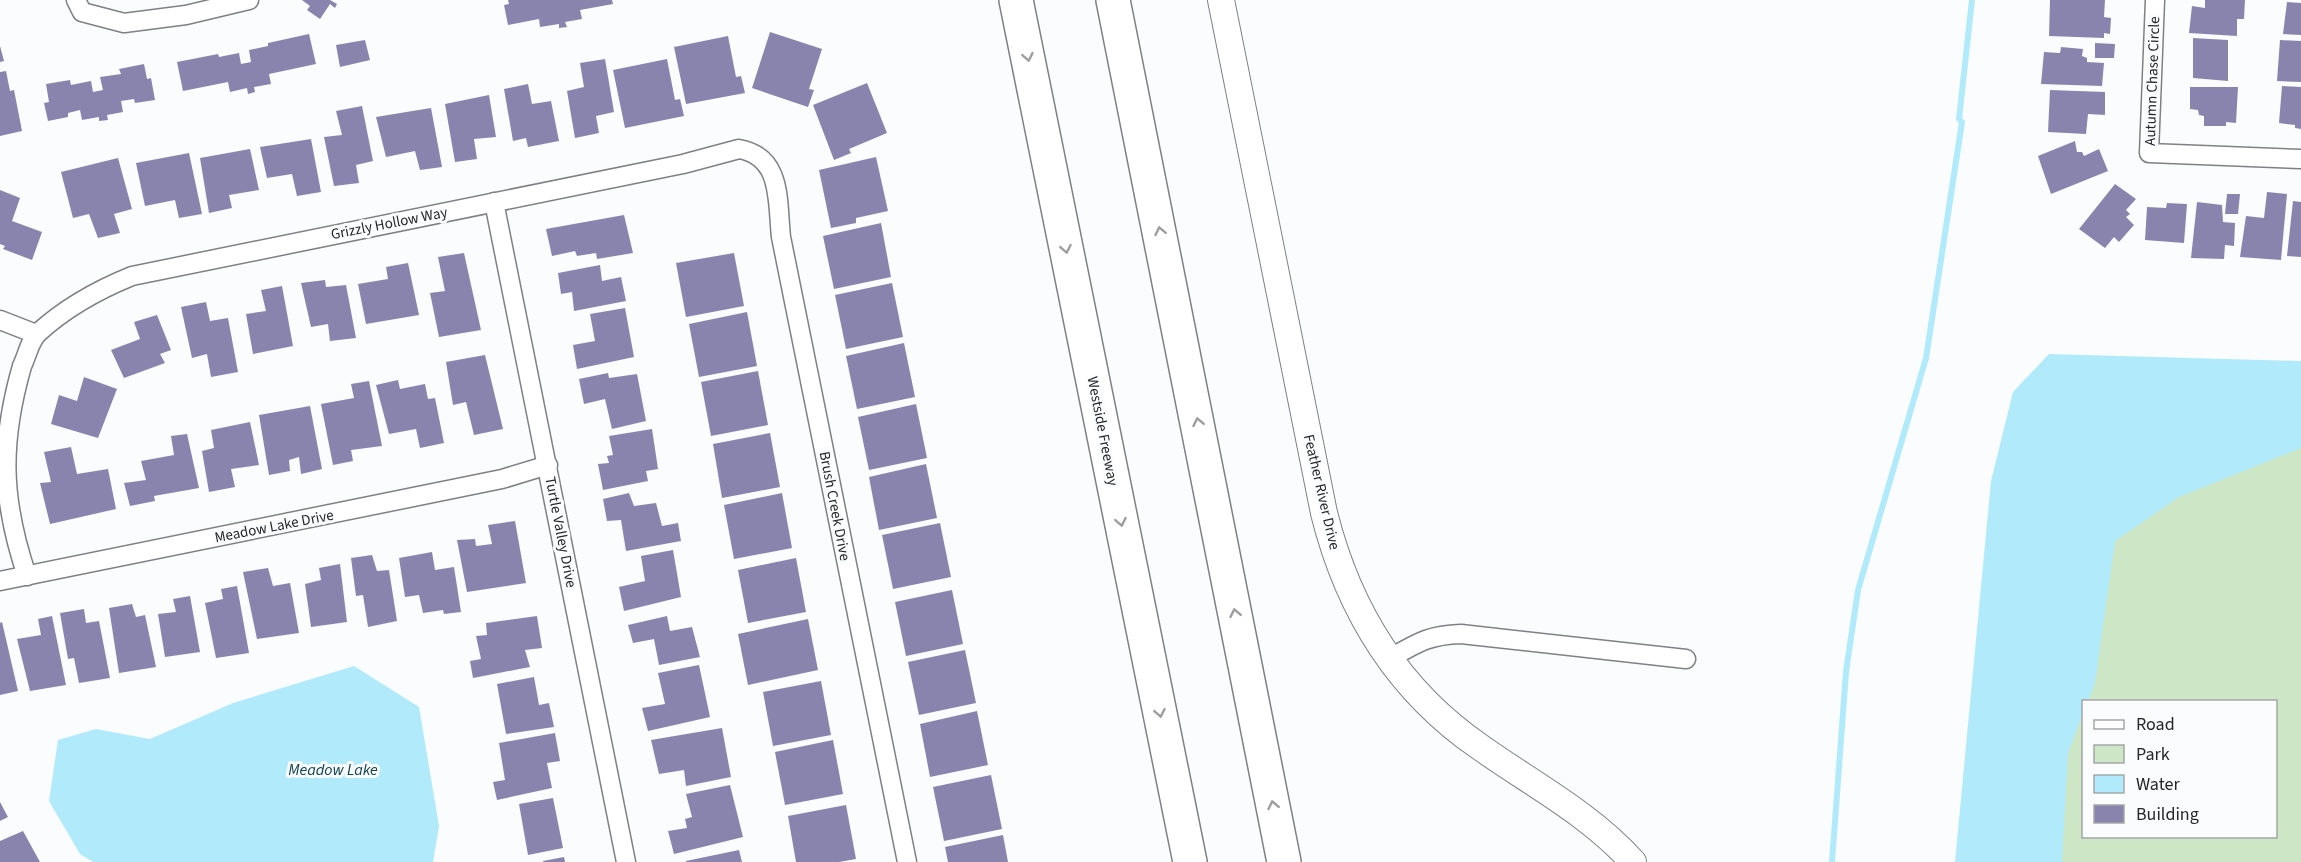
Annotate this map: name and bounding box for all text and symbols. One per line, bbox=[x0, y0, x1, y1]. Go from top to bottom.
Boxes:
street label: Autumn Chase Circle bbox=[2140, 16, 2165, 146]
one-way arrow bbox=[1021, 52, 1034, 62]
street label: Grizzly Hollow Way bbox=[329, 202, 449, 245]
one-way arrow bbox=[1154, 226, 1167, 236]
one-way arrow bbox=[1059, 243, 1072, 253]
street label: Westside Freeway bbox=[1082, 375, 1123, 488]
one-way arrow bbox=[1192, 417, 1205, 427]
street label: Feather River Drive bbox=[1298, 432, 1345, 552]
street label: Brush Creek Drive bbox=[814, 450, 855, 563]
street label: Turtle Valley Drive bbox=[539, 475, 582, 589]
street label: Meadow Lake Drive bbox=[213, 505, 335, 548]
one-way arrow bbox=[1114, 517, 1127, 527]
one-way arrow bbox=[1229, 609, 1242, 619]
legend bbox=[2082, 700, 2277, 838]
one-way arrow bbox=[1153, 708, 1166, 718]
text: Road bbox=[2136, 712, 2175, 737]
text: Park bbox=[2136, 742, 2170, 767]
water label: Meadow Lake bbox=[288, 759, 378, 781]
text: Water bbox=[2136, 772, 2180, 797]
one-way arrow bbox=[1267, 800, 1280, 810]
text: Building bbox=[2136, 802, 2199, 827]

